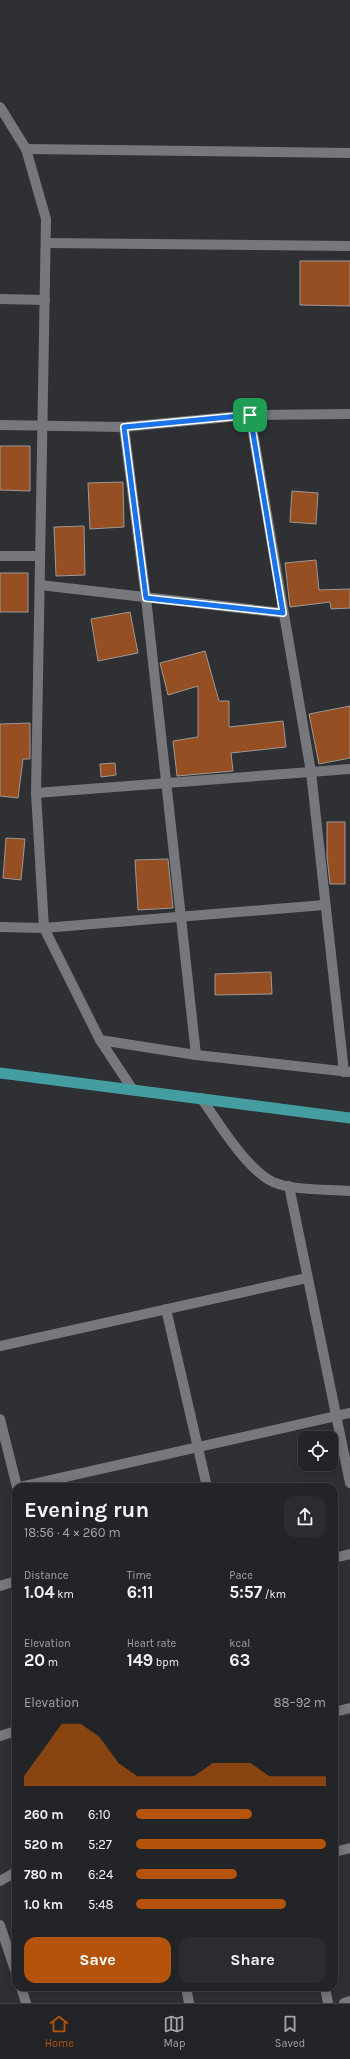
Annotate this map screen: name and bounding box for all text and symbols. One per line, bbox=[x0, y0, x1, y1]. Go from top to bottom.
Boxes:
pin bbox=[233, 398, 267, 432]
icon: arrive bbox=[239, 404, 261, 426]
map controls bbox=[298, 1431, 338, 1471]
button: locate bbox=[298, 1431, 338, 1471]
button: share bbox=[284, 1496, 326, 1538]
text: Evening run bbox=[24, 1497, 149, 1523]
text: 18:56 · 4 × 260 m bbox=[24, 1525, 121, 1540]
text: Distance bbox=[24, 1569, 68, 1582]
text: Time bbox=[127, 1569, 151, 1582]
text: Pace bbox=[229, 1569, 253, 1582]
text: 1.04 bbox=[24, 1582, 55, 1602]
text: 6:11 bbox=[127, 1582, 154, 1602]
text: 5:57 bbox=[229, 1582, 262, 1602]
text: km bbox=[55, 1588, 74, 1601]
text: /km bbox=[262, 1588, 286, 1601]
text: Elevation bbox=[24, 1637, 71, 1650]
text: Heart rate bbox=[127, 1637, 176, 1650]
text: kcal bbox=[229, 1637, 250, 1650]
text: 20 bbox=[24, 1650, 45, 1670]
text: 149 bbox=[127, 1650, 153, 1670]
text: 63 bbox=[229, 1650, 250, 1670]
text: m bbox=[45, 1656, 58, 1669]
text: bpm bbox=[153, 1656, 179, 1669]
text: Elevation bbox=[24, 1695, 79, 1710]
text: 88–92 m bbox=[274, 1695, 326, 1710]
text: 260 m bbox=[24, 1807, 64, 1822]
text: 6:10 bbox=[88, 1807, 110, 1822]
text: 520 m bbox=[24, 1837, 63, 1852]
text: 5:27 bbox=[88, 1837, 112, 1852]
text: 780 m bbox=[24, 1867, 63, 1882]
text: 6:24 bbox=[88, 1867, 113, 1882]
text: 1.0 km bbox=[24, 1897, 63, 1912]
text: 5:48 bbox=[88, 1897, 114, 1912]
button: Save bbox=[24, 1937, 171, 1983]
button: Share bbox=[179, 1937, 326, 1983]
tab: Home bbox=[45, 2013, 74, 2050]
tab: Map bbox=[163, 2013, 185, 2050]
tab: Saved bbox=[275, 2013, 305, 2050]

